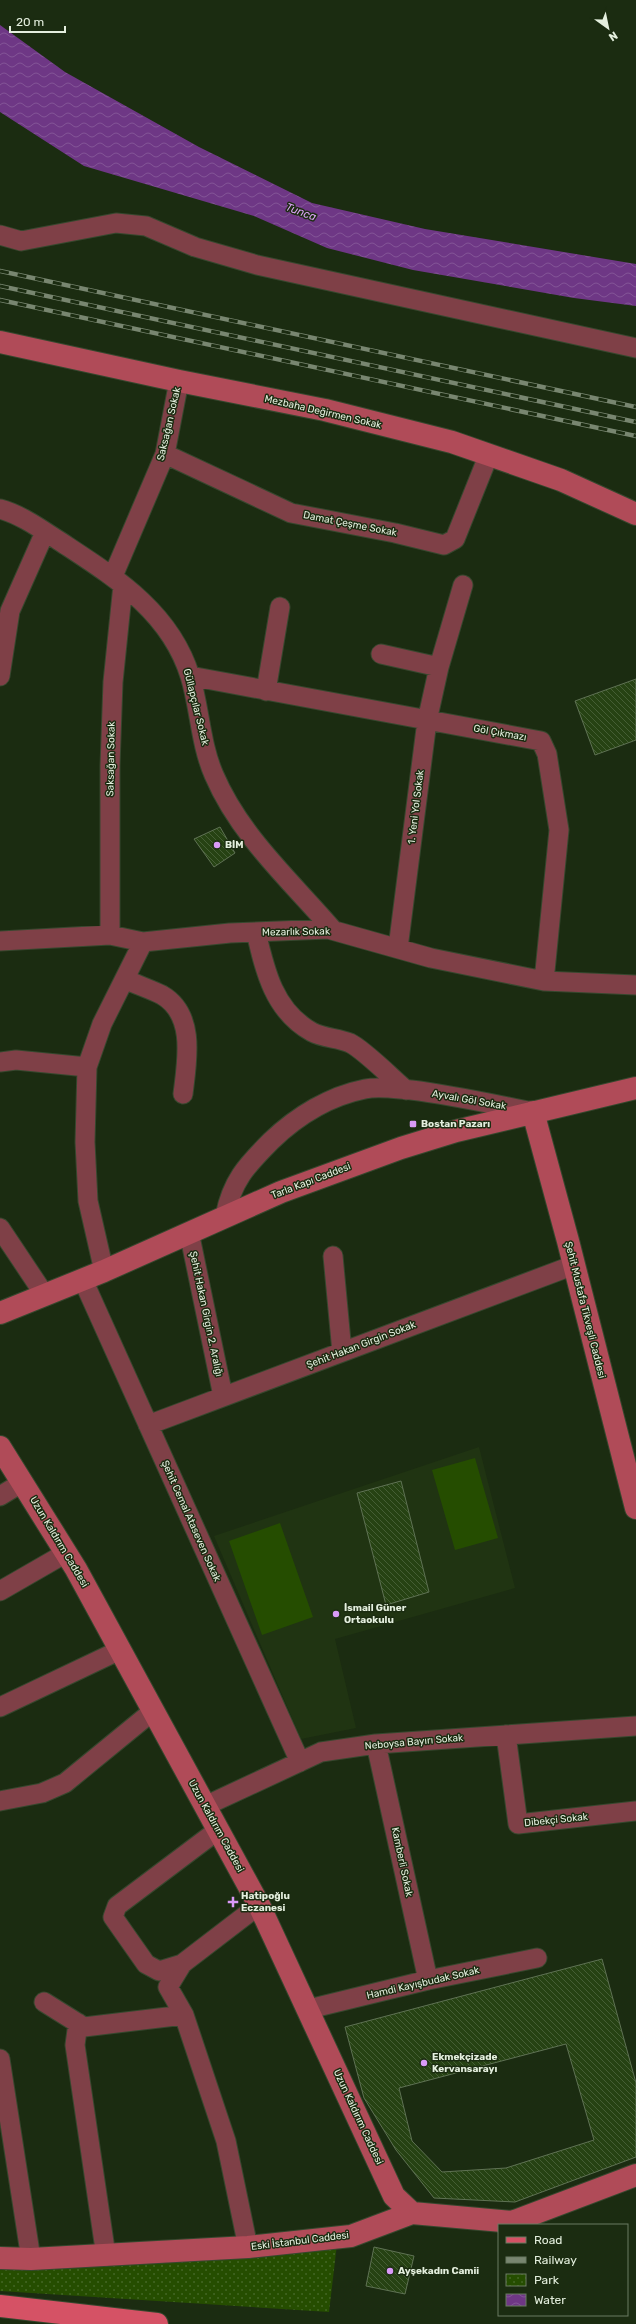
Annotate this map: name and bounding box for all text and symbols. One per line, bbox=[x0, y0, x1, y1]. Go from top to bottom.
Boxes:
scale bar bbox=[10, 8, 65, 34]
north arrow bbox=[588, 8, 628, 48]
text: 20 m bbox=[16, 15, 44, 29]
text: N bbox=[606, 28, 620, 44]
water label: Tunca bbox=[284, 200, 319, 224]
street label: Saksağan Sokak bbox=[155, 385, 183, 462]
street label: Mezbaha Değirmen Sokak bbox=[263, 393, 383, 431]
street label: Damat Çeşme Sokak bbox=[302, 509, 399, 539]
street label: Güllapçılar Sokak bbox=[181, 667, 212, 747]
street label: Saksağan Sokak bbox=[104, 721, 118, 797]
street label: Göl Çıkmazı bbox=[473, 722, 527, 744]
street label: 1. Yeni Yol Sokak bbox=[405, 768, 427, 845]
place label: BİM bbox=[225, 839, 244, 851]
marker: BİM bbox=[212, 840, 222, 850]
street label: Mezarlık Sokak bbox=[262, 925, 331, 939]
street label: Ayvalı Göl Sokak bbox=[431, 1088, 508, 1113]
place label: Bostan Pazarı bbox=[421, 1118, 490, 1130]
marker: Bostan Pazarı bbox=[408, 1119, 418, 1129]
street label: Tarla Kapı Caddesi bbox=[270, 1160, 352, 1202]
street label: Şehit Mustafa Tikveşli Caddesi bbox=[562, 1240, 608, 1380]
street label: Şehit Hakan Girgin 2. Aralığı bbox=[187, 1250, 225, 1378]
street label: Şehit Hakan Girgin Sokak bbox=[305, 1318, 418, 1371]
street label: Şehit Cemal Ataseven Sokak bbox=[159, 1458, 224, 1584]
street label: Uzun Kaldırım Caddesi bbox=[27, 1494, 91, 1590]
place label: İsmail Güner Ortaokulu bbox=[344, 1602, 407, 1626]
marker: İsmail Güner Ortaokulu bbox=[331, 1609, 341, 1619]
street label: Neboysa Bayırı Sokak bbox=[364, 1732, 465, 1752]
street label: Uzun Kaldırım Caddesi bbox=[186, 1778, 246, 1874]
street label: Dibekçi Sokak bbox=[524, 1811, 589, 1829]
street label: Kamberli Sokak bbox=[389, 1826, 415, 1899]
place label: Hatipoğlu Eczanesi bbox=[241, 1890, 290, 1914]
marker: Hatipoğlu Eczanesi bbox=[228, 1897, 238, 1907]
street label: Hamdi Kayışbudak Sokak bbox=[365, 1964, 481, 2002]
place label: Ekmekçizade Kervansarayı bbox=[432, 2051, 497, 2075]
marker: Ekmekçizade Kervansarayı bbox=[419, 2058, 429, 2068]
street label: Uzun Kaldırım Caddesi bbox=[331, 2067, 385, 2167]
legend bbox=[498, 2224, 628, 2316]
street label: Eski İstanbul Caddesi bbox=[250, 2229, 350, 2253]
text: Road bbox=[534, 2233, 562, 2247]
text: Railway bbox=[534, 2253, 577, 2267]
place label: Ayşekadın Camii bbox=[398, 2265, 479, 2277]
marker: Ayşekadın Camii bbox=[385, 2266, 395, 2276]
text: Park bbox=[534, 2273, 560, 2287]
text: Water bbox=[534, 2293, 566, 2307]

